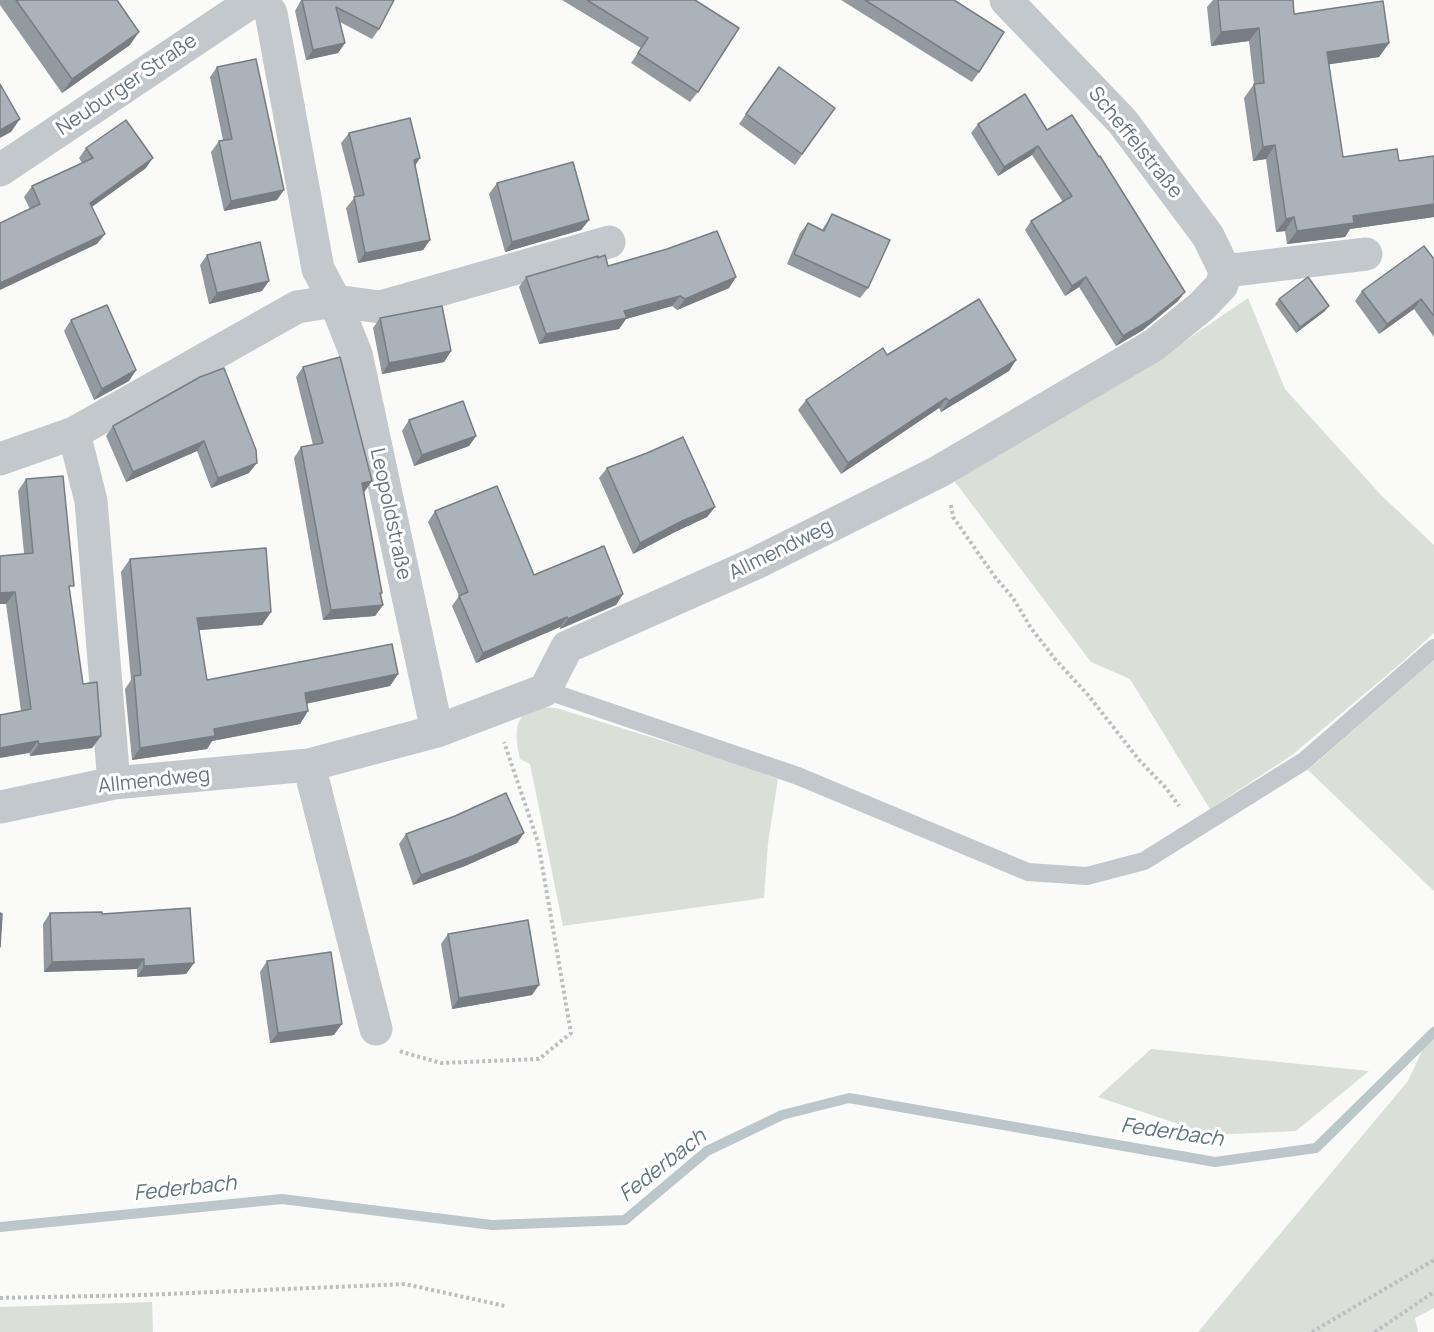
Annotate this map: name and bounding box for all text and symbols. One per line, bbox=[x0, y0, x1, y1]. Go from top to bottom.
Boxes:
street label: Neuburger Straße bbox=[52, 29, 202, 141]
street label: Scheffelstraße bbox=[1083, 82, 1187, 204]
street label: Leopoldstraße bbox=[364, 446, 416, 582]
street label: Allmendweg bbox=[725, 515, 837, 585]
street label: Allmendweg bbox=[97, 763, 211, 799]
water label: Federbach bbox=[1119, 1113, 1225, 1153]
water label: Federbach bbox=[615, 1124, 711, 1208]
water label: Federbach bbox=[132, 1171, 238, 1207]

